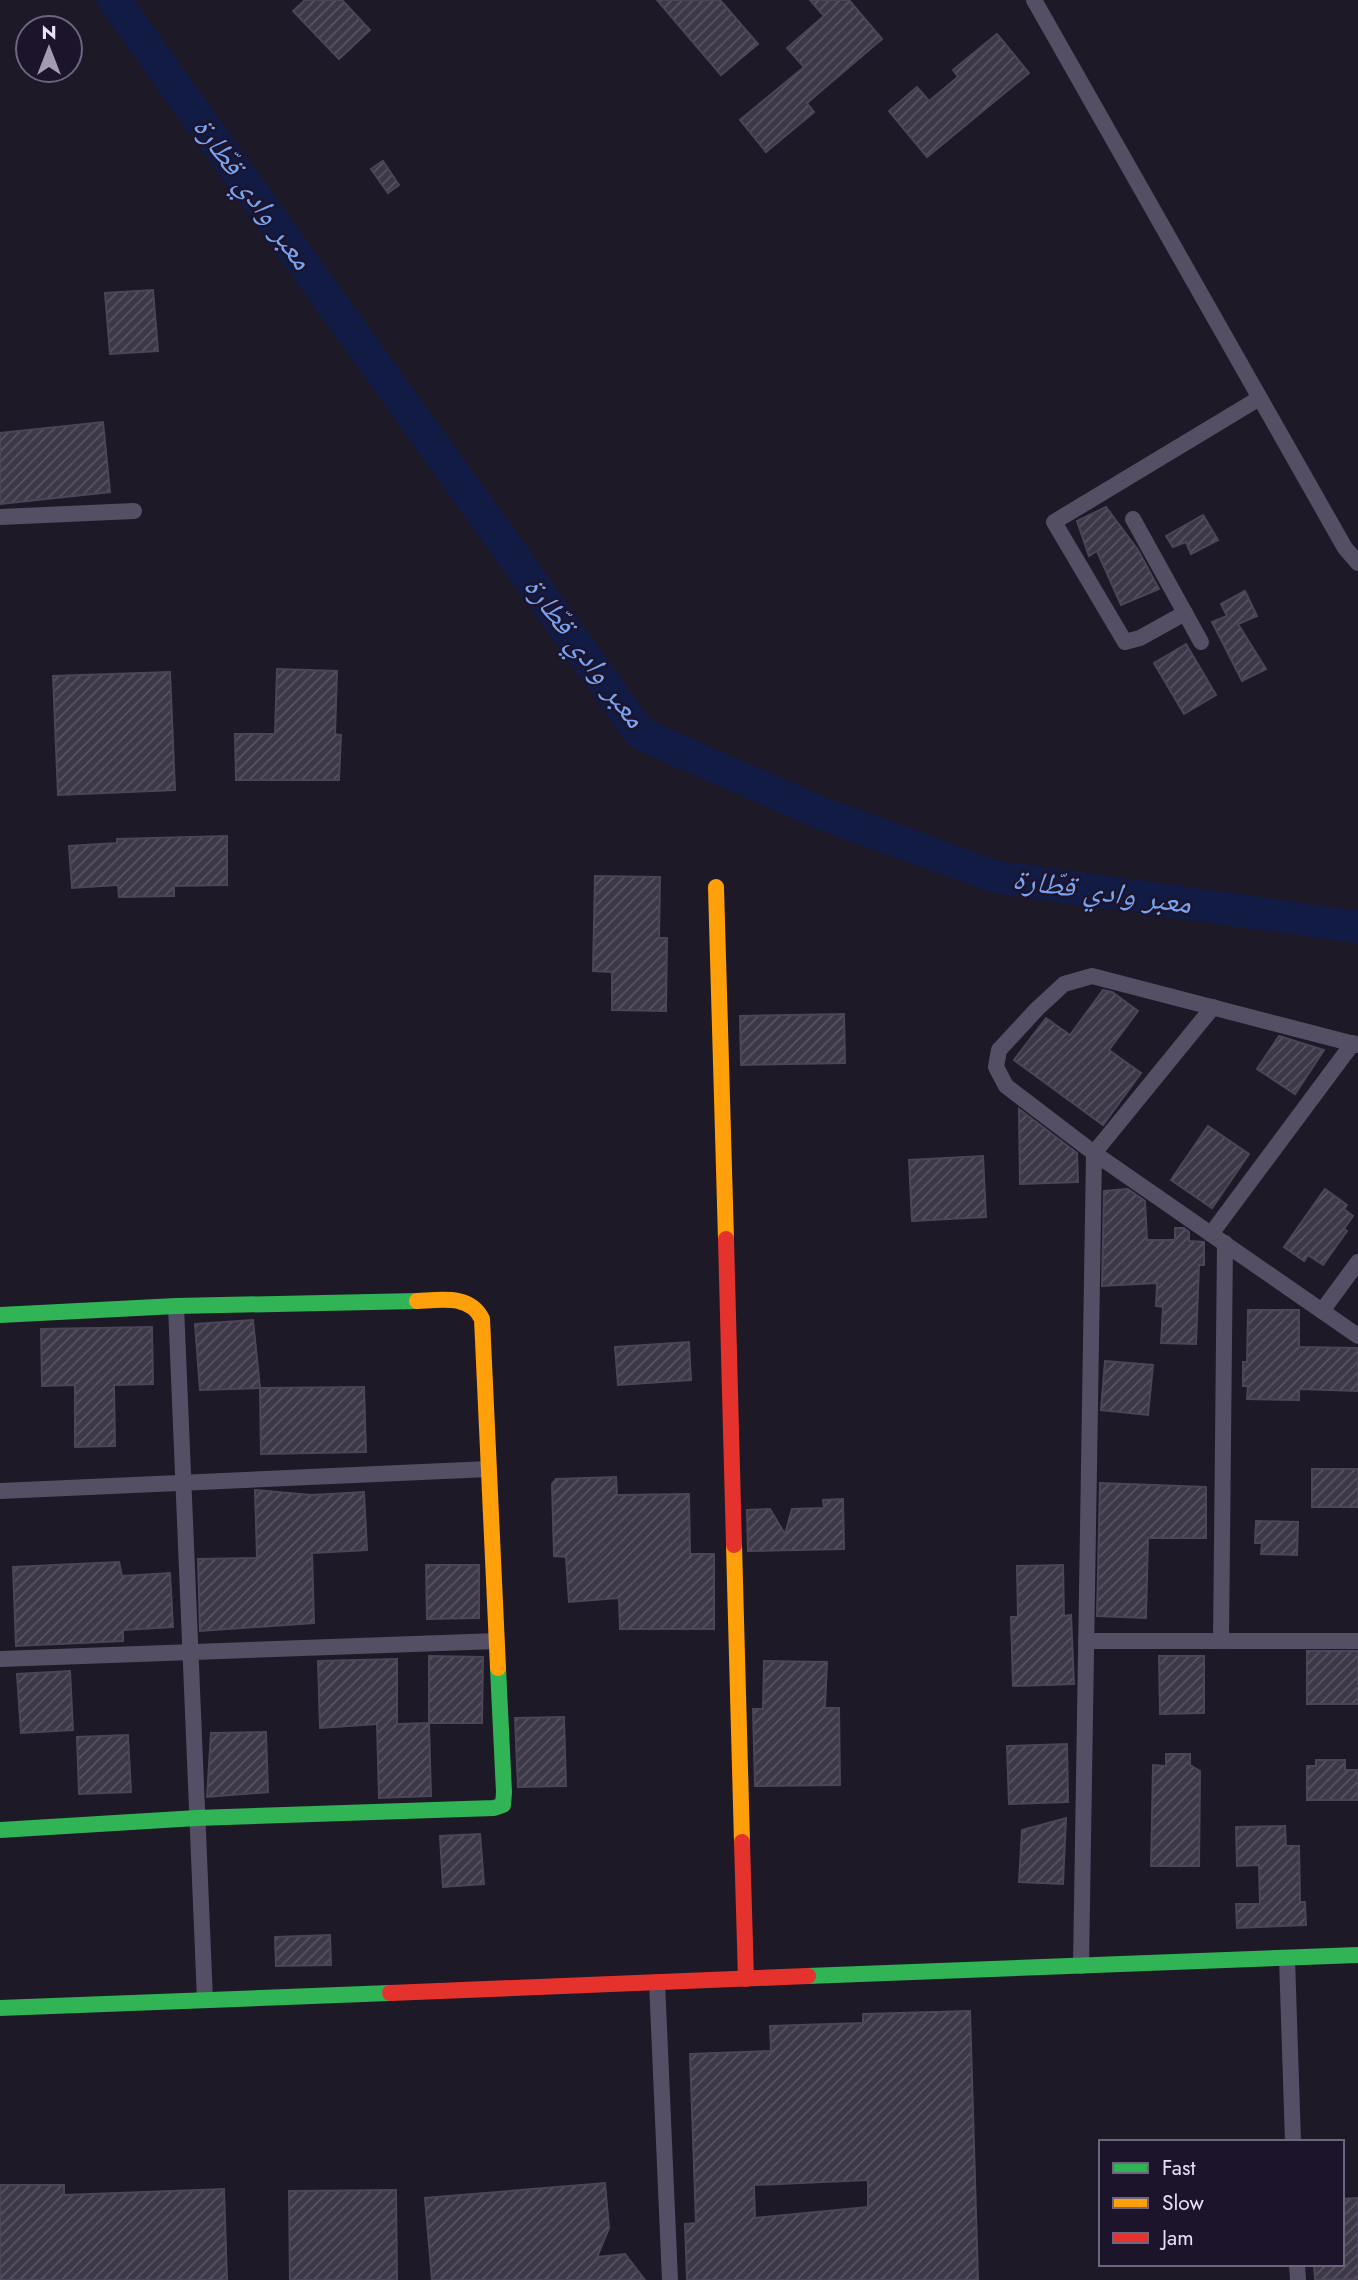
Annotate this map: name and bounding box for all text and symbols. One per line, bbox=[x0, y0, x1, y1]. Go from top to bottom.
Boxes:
north arrow bbox=[14, 14, 84, 84]
text: N bbox=[41, 19, 57, 46]
water label: معبر وادي قطّارة bbox=[181, 107, 324, 280]
water label: معبر وادي قطّارة bbox=[512, 567, 657, 738]
water label: معبر وادي قطّارة bbox=[1010, 857, 1195, 927]
legend bbox=[1099, 2140, 1344, 2266]
text: Fast bbox=[1162, 2153, 1195, 2183]
text: Slow bbox=[1162, 2188, 1204, 2218]
text: Jam bbox=[1159, 2223, 1194, 2253]

